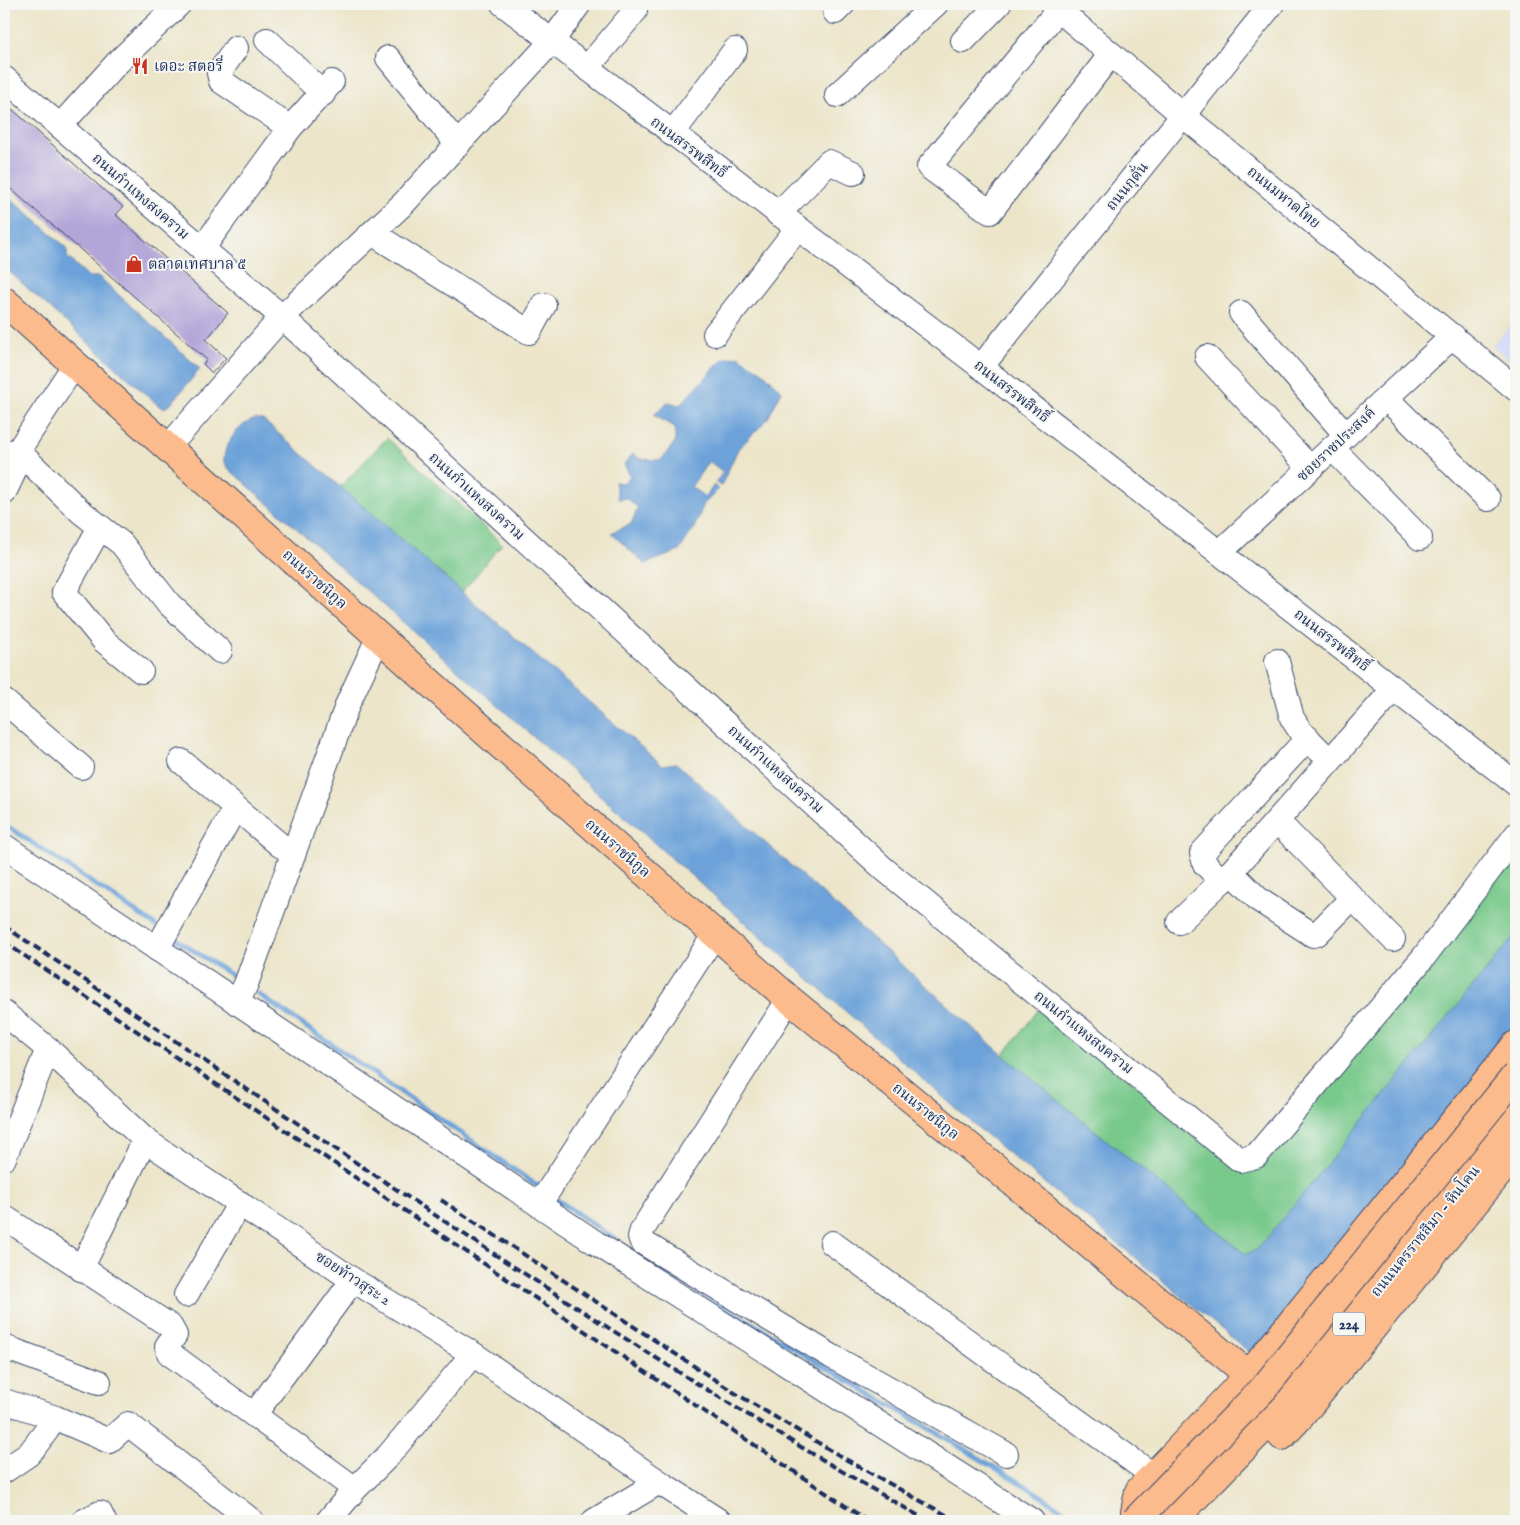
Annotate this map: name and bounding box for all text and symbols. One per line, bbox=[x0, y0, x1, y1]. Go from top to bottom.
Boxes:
place label: เดอะ สตอรี่ bbox=[154, 55, 223, 76]
restaurant icon: เดอะ สตอรี่ bbox=[130, 56, 150, 76]
street label: ถนนสรรพสิทธิ์ bbox=[646, 111, 733, 183]
street label: ถนนกำแหงสงคราม bbox=[88, 149, 193, 244]
street label: ถนนกุดั่น bbox=[1100, 157, 1154, 215]
street label: ถนนมหาดไทย bbox=[1243, 160, 1326, 233]
shop icon: ตลาดเทศบาล ๕ bbox=[124, 254, 144, 274]
place label: ตลาดเทศบาล ๕ bbox=[148, 255, 246, 274]
street label: ถนนสรรพสิทธิ์ bbox=[970, 354, 1056, 428]
street label: ซอยราชประสงค์ bbox=[1292, 402, 1380, 486]
street label: ถนนกำแหงสงคราม bbox=[425, 448, 529, 545]
street label: ถนนราชนิกูล bbox=[278, 545, 351, 613]
street label: ถนนสรรพสิทธิ์ bbox=[1290, 603, 1376, 677]
street label: ถนนกำแหงสงคราม bbox=[724, 721, 828, 818]
street label: ถนนราชนิกูล bbox=[581, 815, 654, 882]
street label: ถนนกำแหงสงคราม bbox=[1030, 986, 1137, 1078]
street label: ถนนราชนิกูล bbox=[888, 1079, 963, 1144]
street label: ถนนนครราชสีมา - หินโคน bbox=[1365, 1160, 1484, 1301]
street label: ซอยท้าวสุระ 2 bbox=[311, 1247, 394, 1311]
road number: 224 bbox=[1333, 1312, 1365, 1336]

